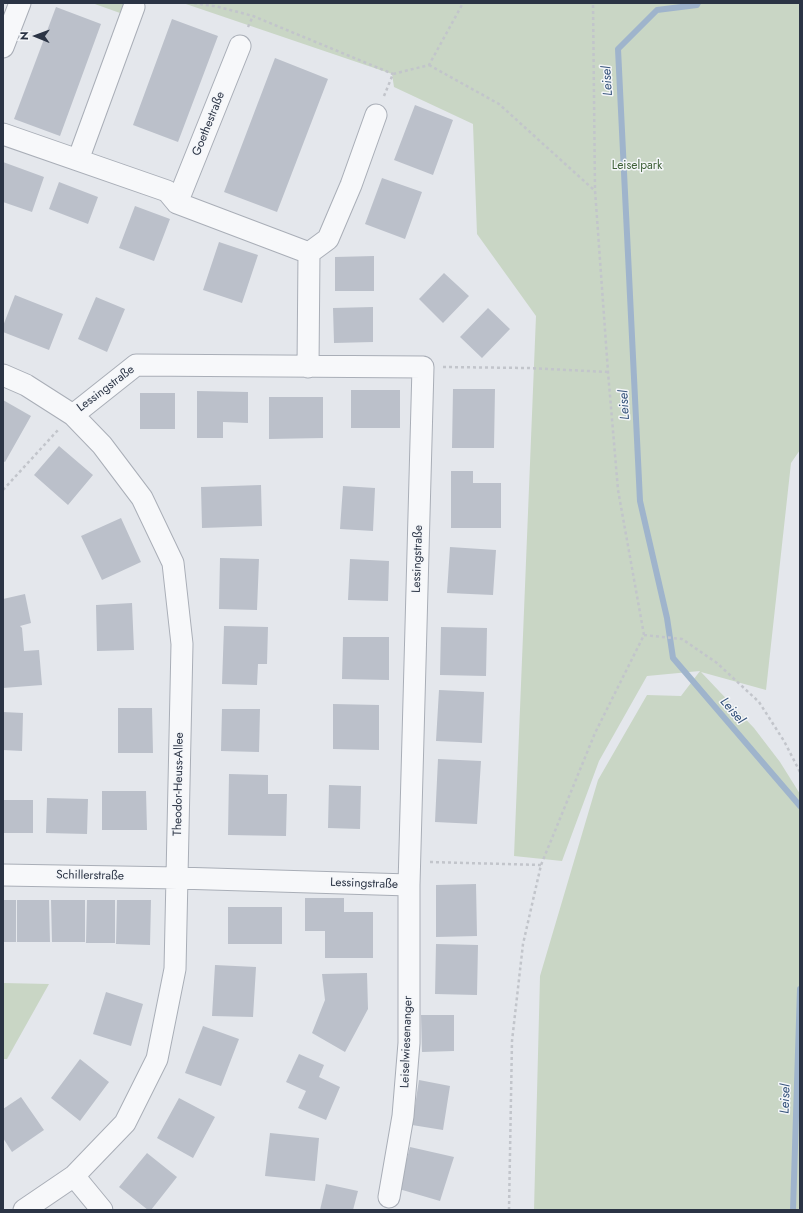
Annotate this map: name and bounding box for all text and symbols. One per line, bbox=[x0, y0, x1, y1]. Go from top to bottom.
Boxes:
north arrow bbox=[16, 16, 56, 56]
text: N bbox=[16, 31, 32, 40]
water label: Leisel bbox=[599, 66, 617, 96]
street label: Goethestraße bbox=[190, 90, 228, 158]
park label: Leiselpark bbox=[612, 159, 662, 173]
street label: Lessingstraße bbox=[74, 363, 138, 415]
water label: Leisel bbox=[616, 390, 634, 420]
street label: Lessingstraße bbox=[410, 525, 426, 593]
water label: Leisel bbox=[716, 695, 748, 727]
street label: Theodor-Heuss-Allee bbox=[171, 732, 187, 836]
street label: Schillerstraße bbox=[56, 868, 124, 884]
street label: Lessingstraße bbox=[330, 876, 398, 892]
street label: Leiselwiesenanger bbox=[398, 996, 416, 1088]
water label: Leisel bbox=[778, 1084, 794, 1114]

